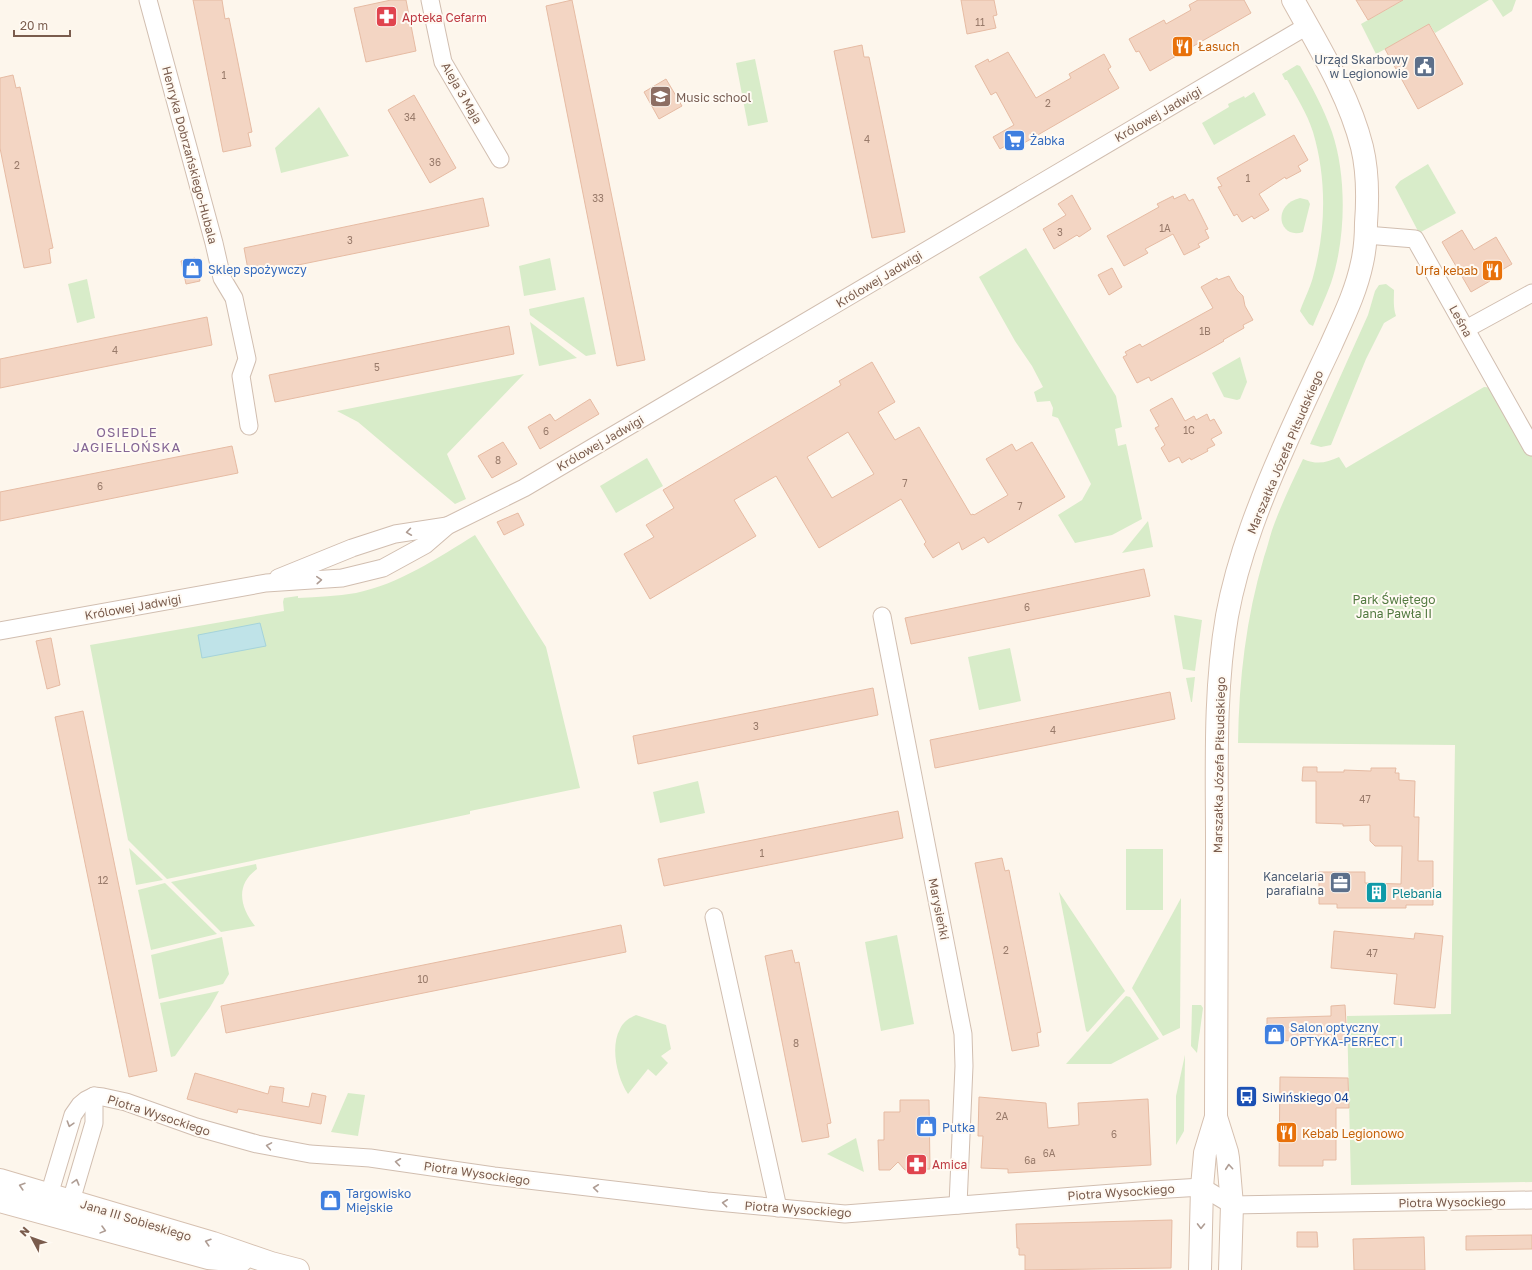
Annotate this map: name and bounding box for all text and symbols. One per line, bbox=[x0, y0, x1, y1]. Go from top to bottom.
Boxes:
pharmacy icon: Apteka Cefarm bbox=[373, 4, 399, 30]
place label: Apteka Cefarm bbox=[402, 10, 487, 25]
scale bar bbox=[14, 12, 70, 38]
house number: 11 bbox=[975, 16, 985, 28]
text: 20 m bbox=[20, 18, 48, 33]
restaurant icon: Łasuch bbox=[1169, 33, 1195, 59]
place label: Łasuch bbox=[1198, 39, 1240, 54]
place label: Urząd Skarbowy w Legionowie bbox=[1314, 52, 1408, 81]
public building icon: Urząd Skarbowy w Legionowie bbox=[1411, 53, 1437, 79]
street label: Aleja 3 Maja bbox=[438, 60, 486, 126]
street label: Henryka Dobrzańskiego-Hubala bbox=[159, 65, 221, 245]
house number: 1 bbox=[222, 69, 227, 81]
street label: Królowej Jadwigi bbox=[1112, 83, 1204, 145]
school or university icon: Music school bbox=[648, 84, 674, 110]
place label: Music school bbox=[676, 90, 751, 105]
house number: 2 bbox=[1045, 97, 1051, 109]
house number: 34 bbox=[404, 111, 416, 123]
supermarket icon: Żabka bbox=[1002, 127, 1028, 153]
house number: 4 bbox=[864, 133, 870, 145]
place label: Żabka bbox=[1030, 133, 1065, 148]
house number: 36 bbox=[429, 156, 441, 168]
house number: 2 bbox=[14, 159, 20, 171]
house number: 1 bbox=[1246, 172, 1251, 184]
house number: 33 bbox=[592, 192, 604, 204]
house number: 1A bbox=[1159, 222, 1171, 234]
house number: 3 bbox=[1057, 226, 1063, 238]
house number: 3 bbox=[347, 234, 353, 246]
street label: Królowej Jadwigi bbox=[833, 247, 925, 311]
shop icon: Sklep spożywczy bbox=[179, 256, 205, 282]
restaurant icon: Urfa kebab bbox=[1480, 257, 1506, 283]
place label: Sklep spożywczy bbox=[208, 262, 307, 277]
place label: Urfa kebab bbox=[1415, 263, 1478, 278]
street label: Leśna bbox=[1446, 302, 1476, 340]
house number: 1B bbox=[1199, 325, 1211, 337]
house number: 4 bbox=[112, 344, 118, 356]
house number: 5 bbox=[374, 361, 380, 373]
street label: Marszałka Józefa Piłsudskiego bbox=[1244, 368, 1326, 536]
street label: Królowej Jadwigi bbox=[554, 412, 646, 474]
district label: OSIEDLE JAGIELLOŃSKA bbox=[73, 424, 181, 455]
house number: 1C bbox=[1183, 424, 1195, 436]
house number: 6 bbox=[543, 425, 549, 437]
house number: 8 bbox=[495, 454, 501, 466]
house number: 7 bbox=[902, 477, 908, 489]
house number: 6 bbox=[97, 480, 103, 492]
house number: 7 bbox=[1017, 500, 1023, 512]
one-way arrow bbox=[406, 527, 412, 536]
one-way arrow bbox=[316, 575, 322, 584]
street label: Królowej Jadwigi bbox=[83, 591, 183, 623]
park label: Park Świętego Jana Pawła II bbox=[1353, 592, 1435, 621]
house number: 6 bbox=[1024, 601, 1030, 613]
street label: Marszałka Józefa Piłsudskiego bbox=[1210, 677, 1228, 853]
house number: 3 bbox=[753, 720, 759, 732]
house number: 4 bbox=[1050, 724, 1056, 736]
house number: 47 bbox=[1359, 793, 1371, 805]
house number: 1 bbox=[760, 847, 765, 859]
place label: Kancelaria parafialna bbox=[1263, 869, 1324, 898]
office icon: Kancelaria parafialna bbox=[1327, 870, 1353, 896]
house number: 12 bbox=[98, 874, 109, 886]
street label: Marysieńki bbox=[926, 877, 952, 941]
building icon: Plebania bbox=[1363, 880, 1389, 906]
place label: Plebania bbox=[1392, 886, 1442, 901]
house number: 2 bbox=[1003, 944, 1009, 956]
house number: 47 bbox=[1366, 947, 1378, 959]
house number: 10 bbox=[417, 973, 429, 985]
place label: Salon optyczny OPTYKA-PERFECT I bbox=[1290, 1020, 1403, 1049]
shop icon: Salon optyczny OPTYKA-PERFECT I bbox=[1261, 1021, 1287, 1047]
house number: 8 bbox=[793, 1037, 799, 1049]
bus stop icon: Siwińskiego 04 bbox=[1234, 1084, 1260, 1110]
place label: Siwińskiego 04 bbox=[1262, 1090, 1349, 1105]
street label: Piotra Wysockiego bbox=[106, 1091, 212, 1139]
house number: 2A bbox=[996, 1110, 1009, 1122]
shop icon: Putka bbox=[913, 1114, 939, 1140]
place label: Putka bbox=[942, 1120, 975, 1135]
restaurant icon: Kebab Legionowo bbox=[1273, 1120, 1299, 1146]
one-way arrow bbox=[66, 1121, 75, 1128]
place label: Kebab Legionowo bbox=[1302, 1126, 1404, 1141]
house number: 6 bbox=[1111, 1128, 1117, 1140]
one-way arrow bbox=[266, 1143, 272, 1151]
house number: 6A bbox=[1043, 1147, 1056, 1159]
pharmacy icon: Amica bbox=[903, 1151, 929, 1177]
house number: 6a bbox=[1024, 1154, 1036, 1166]
place label: Amica bbox=[932, 1157, 967, 1172]
one-way arrow bbox=[394, 1158, 401, 1167]
street label: Piotra Wysockiego bbox=[423, 1158, 531, 1188]
one-way arrow bbox=[1224, 1164, 1233, 1170]
one-way arrow bbox=[71, 1178, 80, 1185]
street label: Piotra Wysockiego bbox=[1067, 1181, 1175, 1203]
one-way arrow bbox=[19, 1182, 26, 1191]
one-way arrow bbox=[593, 1184, 599, 1193]
place label: Targowisko Miejskie bbox=[346, 1186, 411, 1215]
shop icon: Targowisko Miejskie bbox=[317, 1187, 343, 1213]
street label: Piotra Wysockiego bbox=[1398, 1194, 1506, 1210]
street label: Jana III Sobieskiego bbox=[79, 1196, 193, 1244]
one-way arrow bbox=[722, 1198, 728, 1207]
street label: Piotra Wysockiego bbox=[744, 1198, 852, 1220]
north arrow bbox=[12, 1218, 52, 1258]
one-way arrow bbox=[1197, 1223, 1206, 1229]
text: N bbox=[16, 1224, 32, 1239]
one-way arrow bbox=[100, 1225, 106, 1233]
one-way arrow bbox=[204, 1238, 211, 1247]

